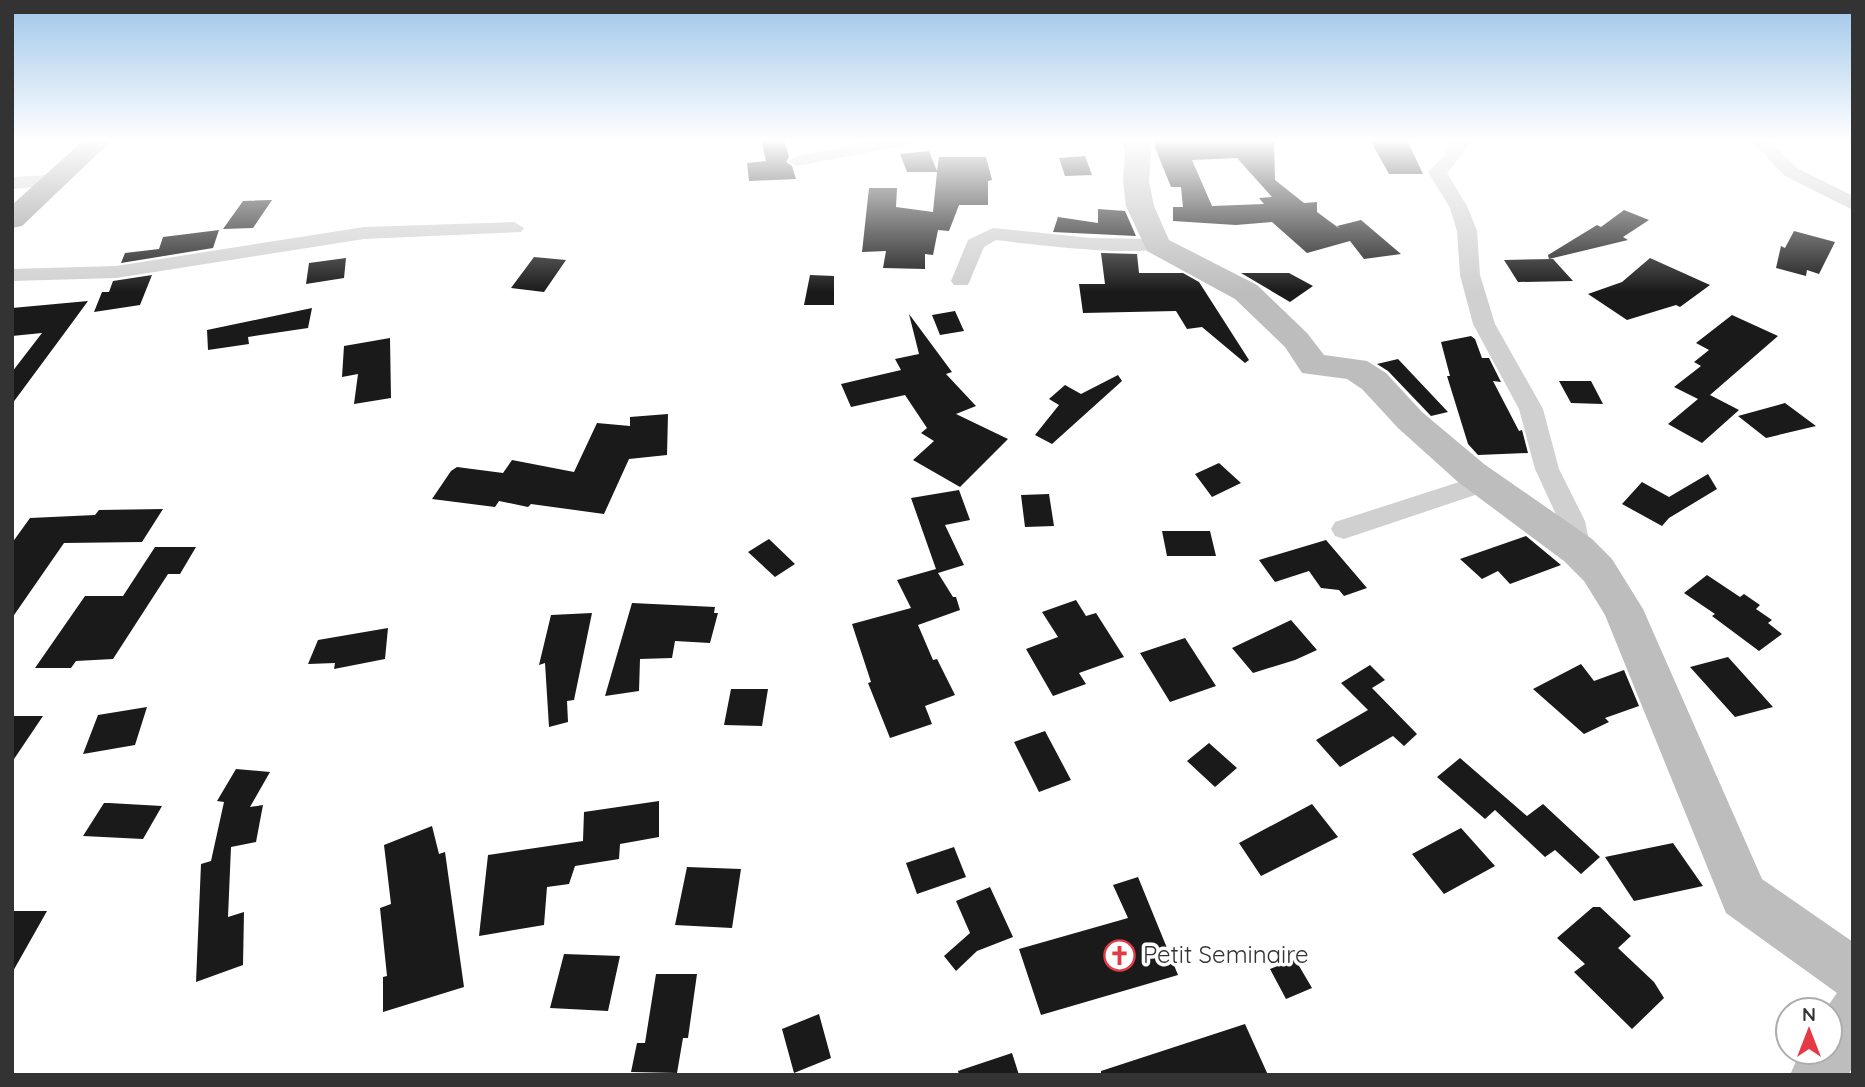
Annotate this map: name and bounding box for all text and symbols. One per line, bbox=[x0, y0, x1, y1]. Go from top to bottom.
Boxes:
church icon: Petit Seminaire bbox=[1103, 938, 1137, 972]
place label: Petit Seminaire bbox=[1143, 939, 1308, 969]
north arrow bbox=[1774, 996, 1844, 1066]
text: N bbox=[1802, 1002, 1816, 1026]

